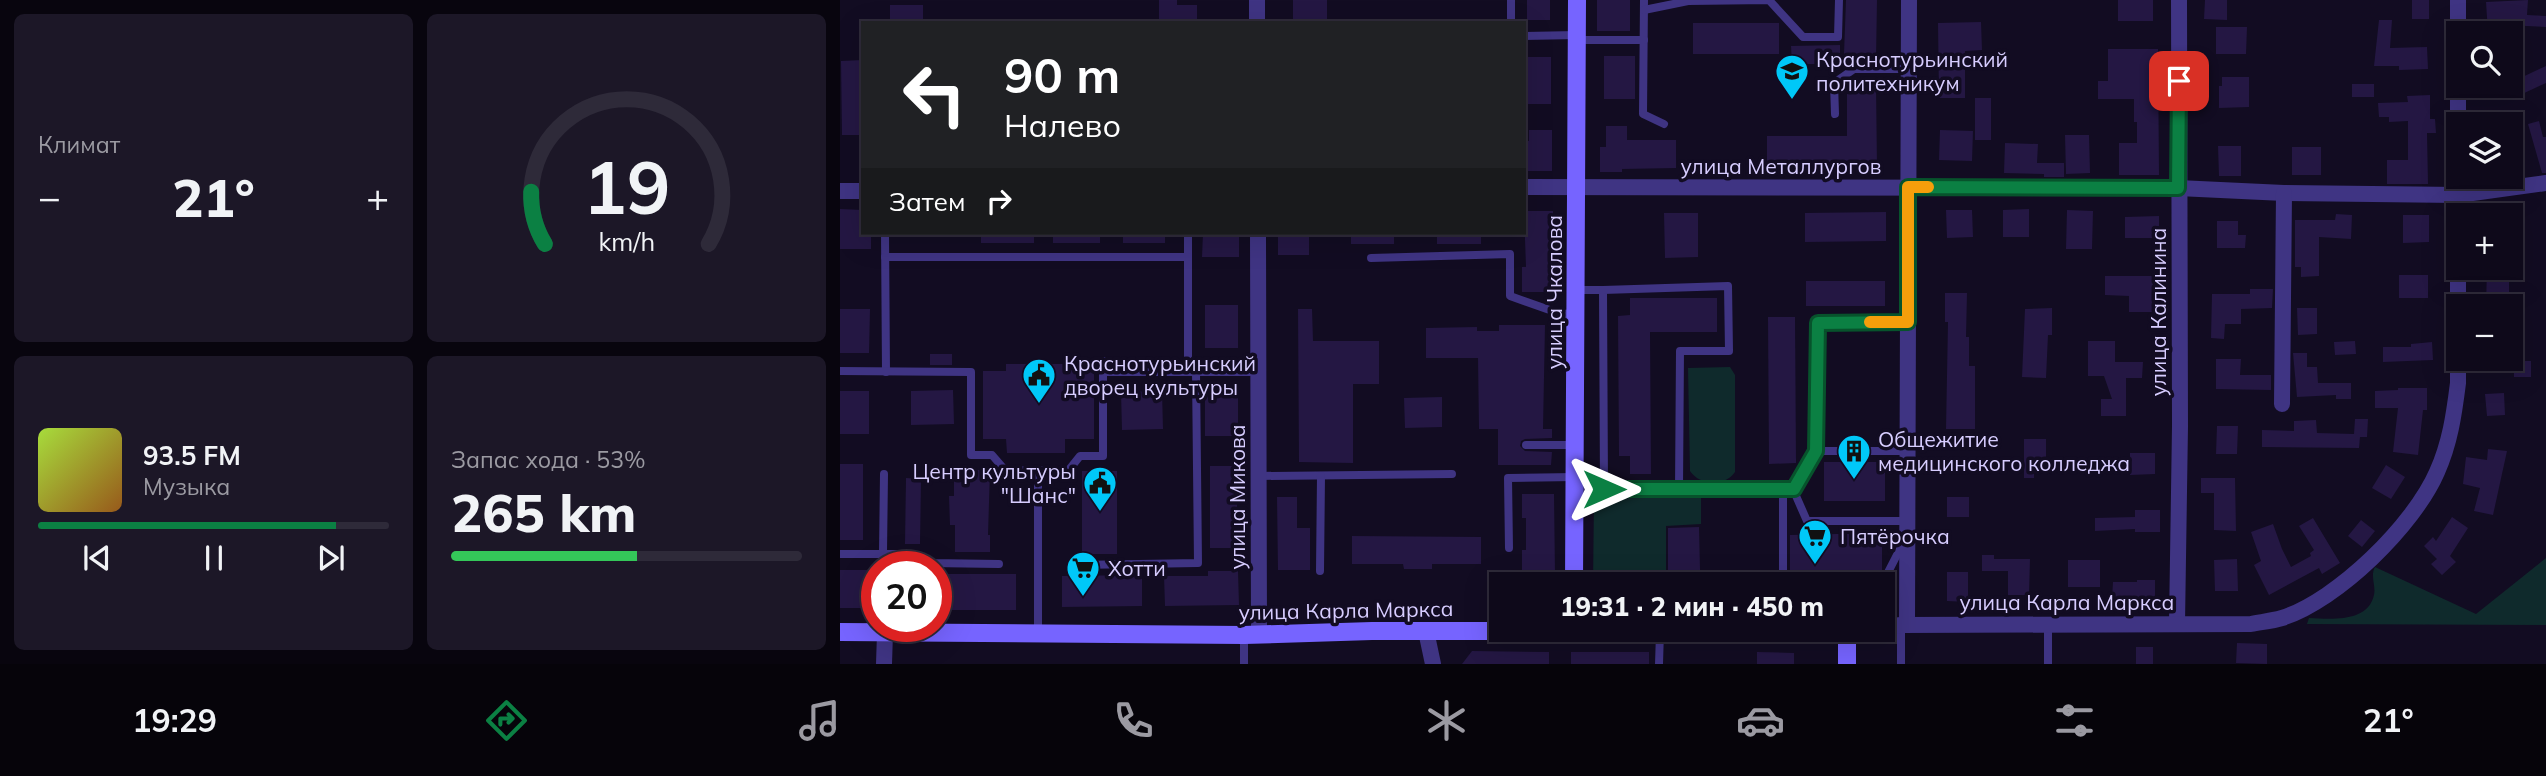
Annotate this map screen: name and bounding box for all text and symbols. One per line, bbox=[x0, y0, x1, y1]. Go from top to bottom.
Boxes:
map controls bbox=[2446, 21, 2523, 371]
button: search bbox=[2446, 21, 2523, 98]
text: 90 m bbox=[1004, 44, 1120, 105]
place label: Краснотурьинский политехникум bbox=[1816, 46, 2008, 96]
icon: left bbox=[889, 49, 980, 140]
pin bbox=[2149, 51, 2209, 111]
school or university icon: Краснотурьинский политехникум bbox=[1773, 52, 1811, 101]
icon: arrive bbox=[2160, 62, 2198, 100]
text: Налево bbox=[1004, 105, 1121, 145]
button: layers bbox=[2446, 112, 2523, 189]
text: Климат bbox=[38, 130, 120, 159]
text: 19 bbox=[583, 141, 670, 232]
street label: улица Металлургов bbox=[1681, 153, 1881, 179]
text: 21° bbox=[172, 165, 255, 230]
text: − bbox=[38, 173, 61, 221]
text: + bbox=[366, 173, 389, 221]
icon: right bbox=[980, 182, 1018, 220]
text: Затем bbox=[889, 185, 966, 218]
button: + bbox=[2446, 203, 2523, 280]
street label: улица Чкалова bbox=[1541, 215, 1567, 369]
text: km/h bbox=[598, 226, 655, 257]
street label: улица Калинина bbox=[2145, 228, 2171, 396]
button: − bbox=[2446, 294, 2523, 371]
place label: Краснотурьинский дворец культуры bbox=[1064, 350, 1256, 400]
public building icon: Краснотурьинский дворец культуры bbox=[1020, 356, 1058, 405]
street label: улица Микова bbox=[1224, 424, 1250, 570]
place label: Общежитие медицинского колледжа bbox=[1878, 426, 2130, 476]
building icon: Общежитие медицинского колледжа bbox=[1835, 432, 1873, 481]
text: 93.5 FM bbox=[143, 439, 241, 472]
text: Запас хода · 53% bbox=[451, 445, 646, 474]
position arrow bbox=[1567, 452, 1641, 526]
place label: Центр культуры "Шанс" bbox=[912, 458, 1076, 508]
public building icon: Центр культуры "Шанс" bbox=[1081, 464, 1119, 513]
text: Музыка bbox=[143, 472, 230, 501]
text: 265 km bbox=[451, 480, 636, 545]
supermarket icon: Пятёрочка bbox=[1796, 517, 1834, 566]
place label: Пятёрочка bbox=[1840, 523, 1950, 549]
icon: previous bbox=[78, 539, 116, 577]
icon: pause bbox=[195, 539, 233, 577]
icon: next bbox=[312, 539, 350, 577]
supermarket icon: Хотти bbox=[1064, 549, 1102, 598]
speed limit sign: 20 bbox=[861, 551, 952, 642]
place label: Хотти bbox=[1108, 555, 1166, 581]
street label: улица Карла Маркса bbox=[1960, 589, 2174, 615]
text: 19:31 · 2 мин · 450 m bbox=[1560, 590, 1824, 623]
street label: улица Карла Маркса bbox=[1238, 595, 1454, 625]
icon: directions bbox=[482, 696, 531, 745]
icon: music bbox=[795, 696, 844, 745]
icon: phone bbox=[1109, 696, 1158, 745]
icon: climate bbox=[1422, 696, 1471, 745]
icon: car bbox=[1736, 696, 1785, 745]
icon: filters bbox=[2050, 696, 2099, 745]
text: 19:29 bbox=[132, 700, 217, 740]
text: 21° bbox=[2363, 700, 2414, 740]

